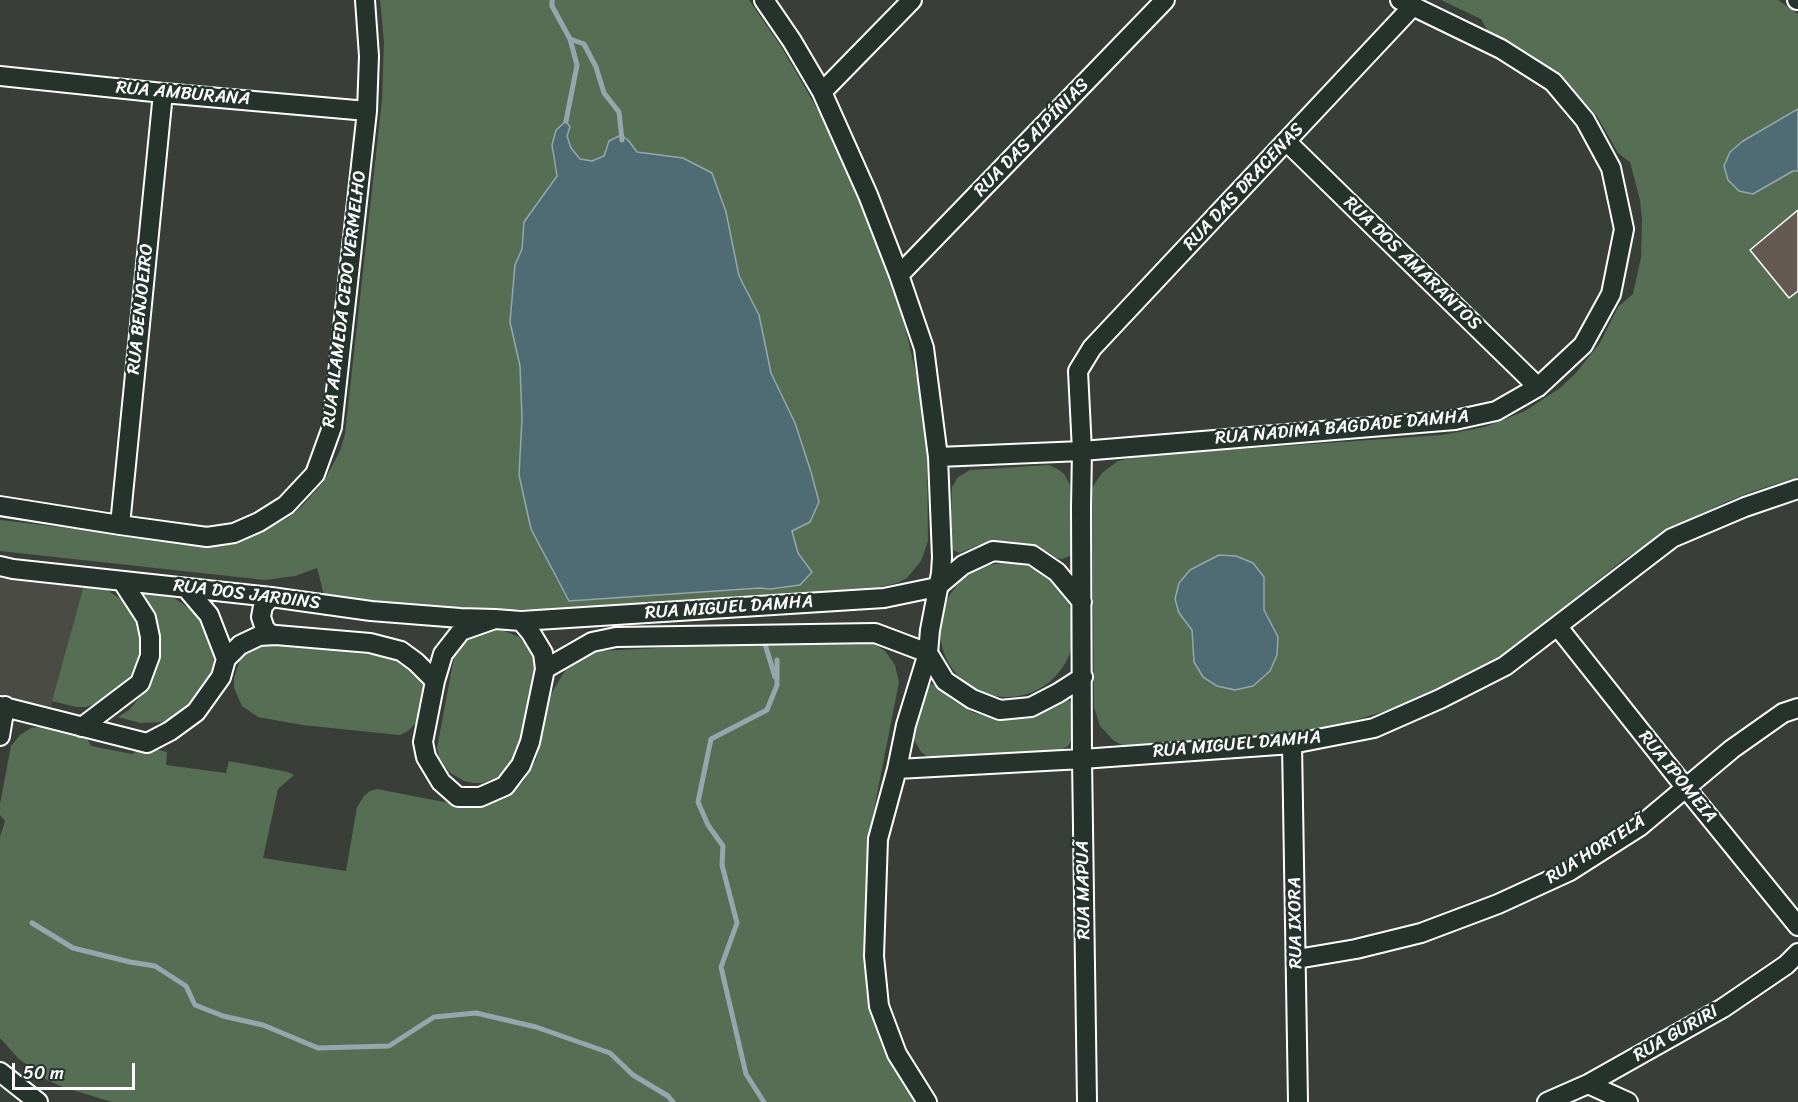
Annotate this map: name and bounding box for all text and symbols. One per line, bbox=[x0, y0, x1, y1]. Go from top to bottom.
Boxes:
street label: RUA DAS ALPÍNIAS bbox=[970, 74, 1094, 202]
street label: RUA AMBURANA bbox=[115, 77, 251, 111]
street label: RUA DAS DRACENAS bbox=[1179, 119, 1309, 255]
street label: RUA ALAMEDA CEDO VERMELHO bbox=[319, 169, 371, 429]
street label: RUA DOS AMARANTOS bbox=[1339, 193, 1485, 335]
street label: RUA BENJOEIRO bbox=[123, 243, 159, 375]
street label: RUA NADIMA BAGDADE DAMHA bbox=[1214, 406, 1470, 450]
street label: RUA DOS JARDINS bbox=[172, 575, 322, 615]
street label: RUA MIGUEL DAMHA bbox=[644, 591, 814, 625]
street label: RUA MIGUEL DAMHA bbox=[1152, 727, 1322, 763]
street label: RUA IPOMEIA bbox=[1633, 727, 1721, 827]
street label: RUA HORTELÃ bbox=[1542, 811, 1650, 889]
street label: RUA MAPUÃ bbox=[1072, 840, 1096, 940]
street label: RUA IXORA bbox=[1284, 877, 1308, 969]
street label: RUA GURIRI bbox=[1630, 1001, 1722, 1067]
scale bar bbox=[15, 1051, 138, 1089]
text: 50 m bbox=[23, 1057, 64, 1089]

